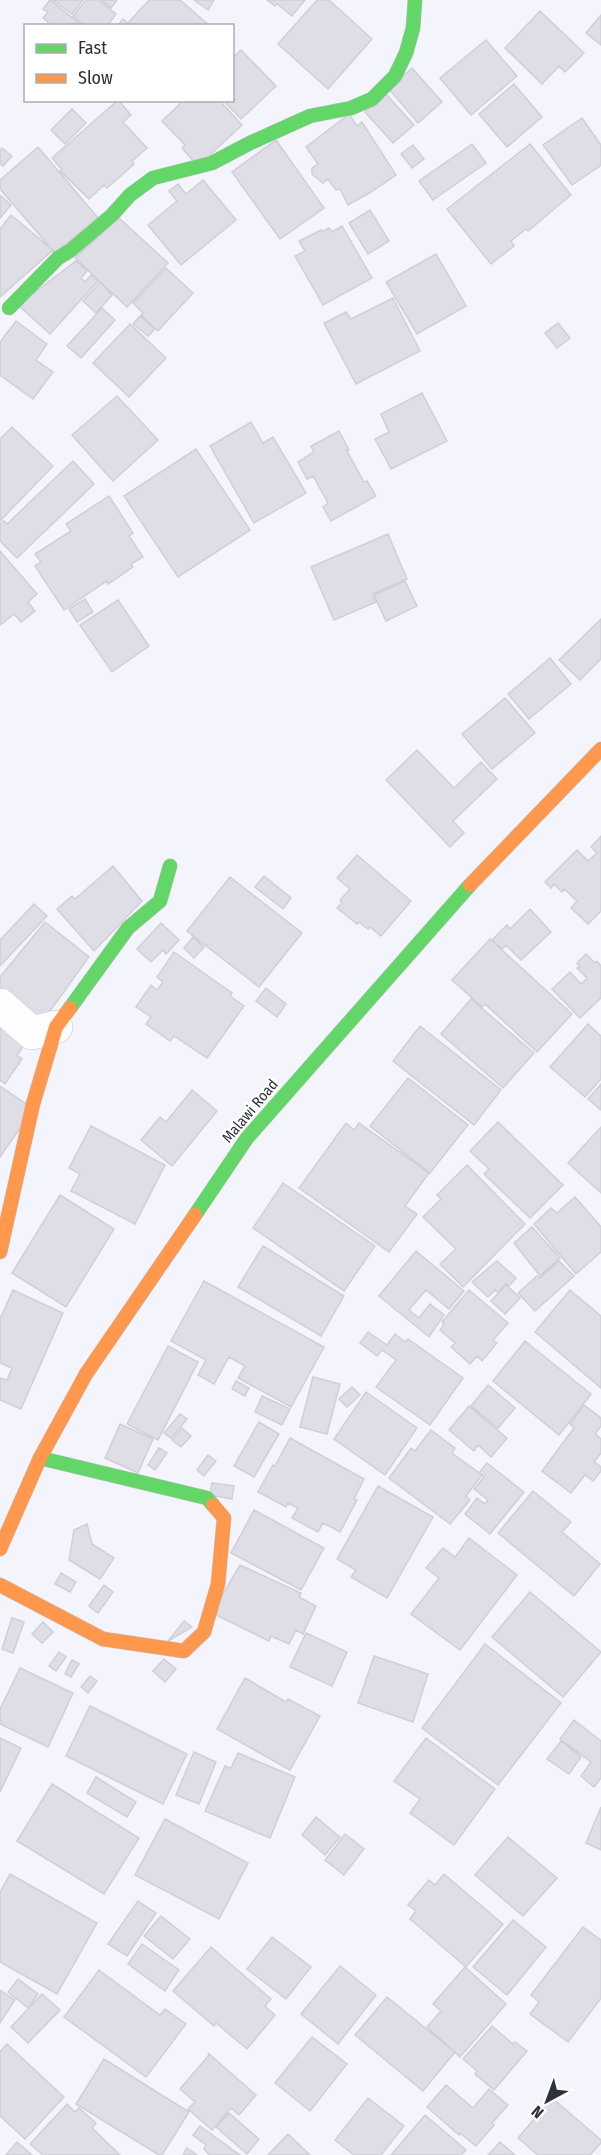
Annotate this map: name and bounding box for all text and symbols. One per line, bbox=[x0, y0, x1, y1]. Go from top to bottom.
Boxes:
legend bbox=[24, 24, 234, 102]
text: Fast bbox=[78, 37, 107, 59]
text: Slow bbox=[78, 67, 113, 89]
street label: Malawi Road bbox=[218, 1076, 282, 1146]
north arrow bbox=[517, 2071, 577, 2131]
text: N bbox=[528, 2102, 547, 2122]

